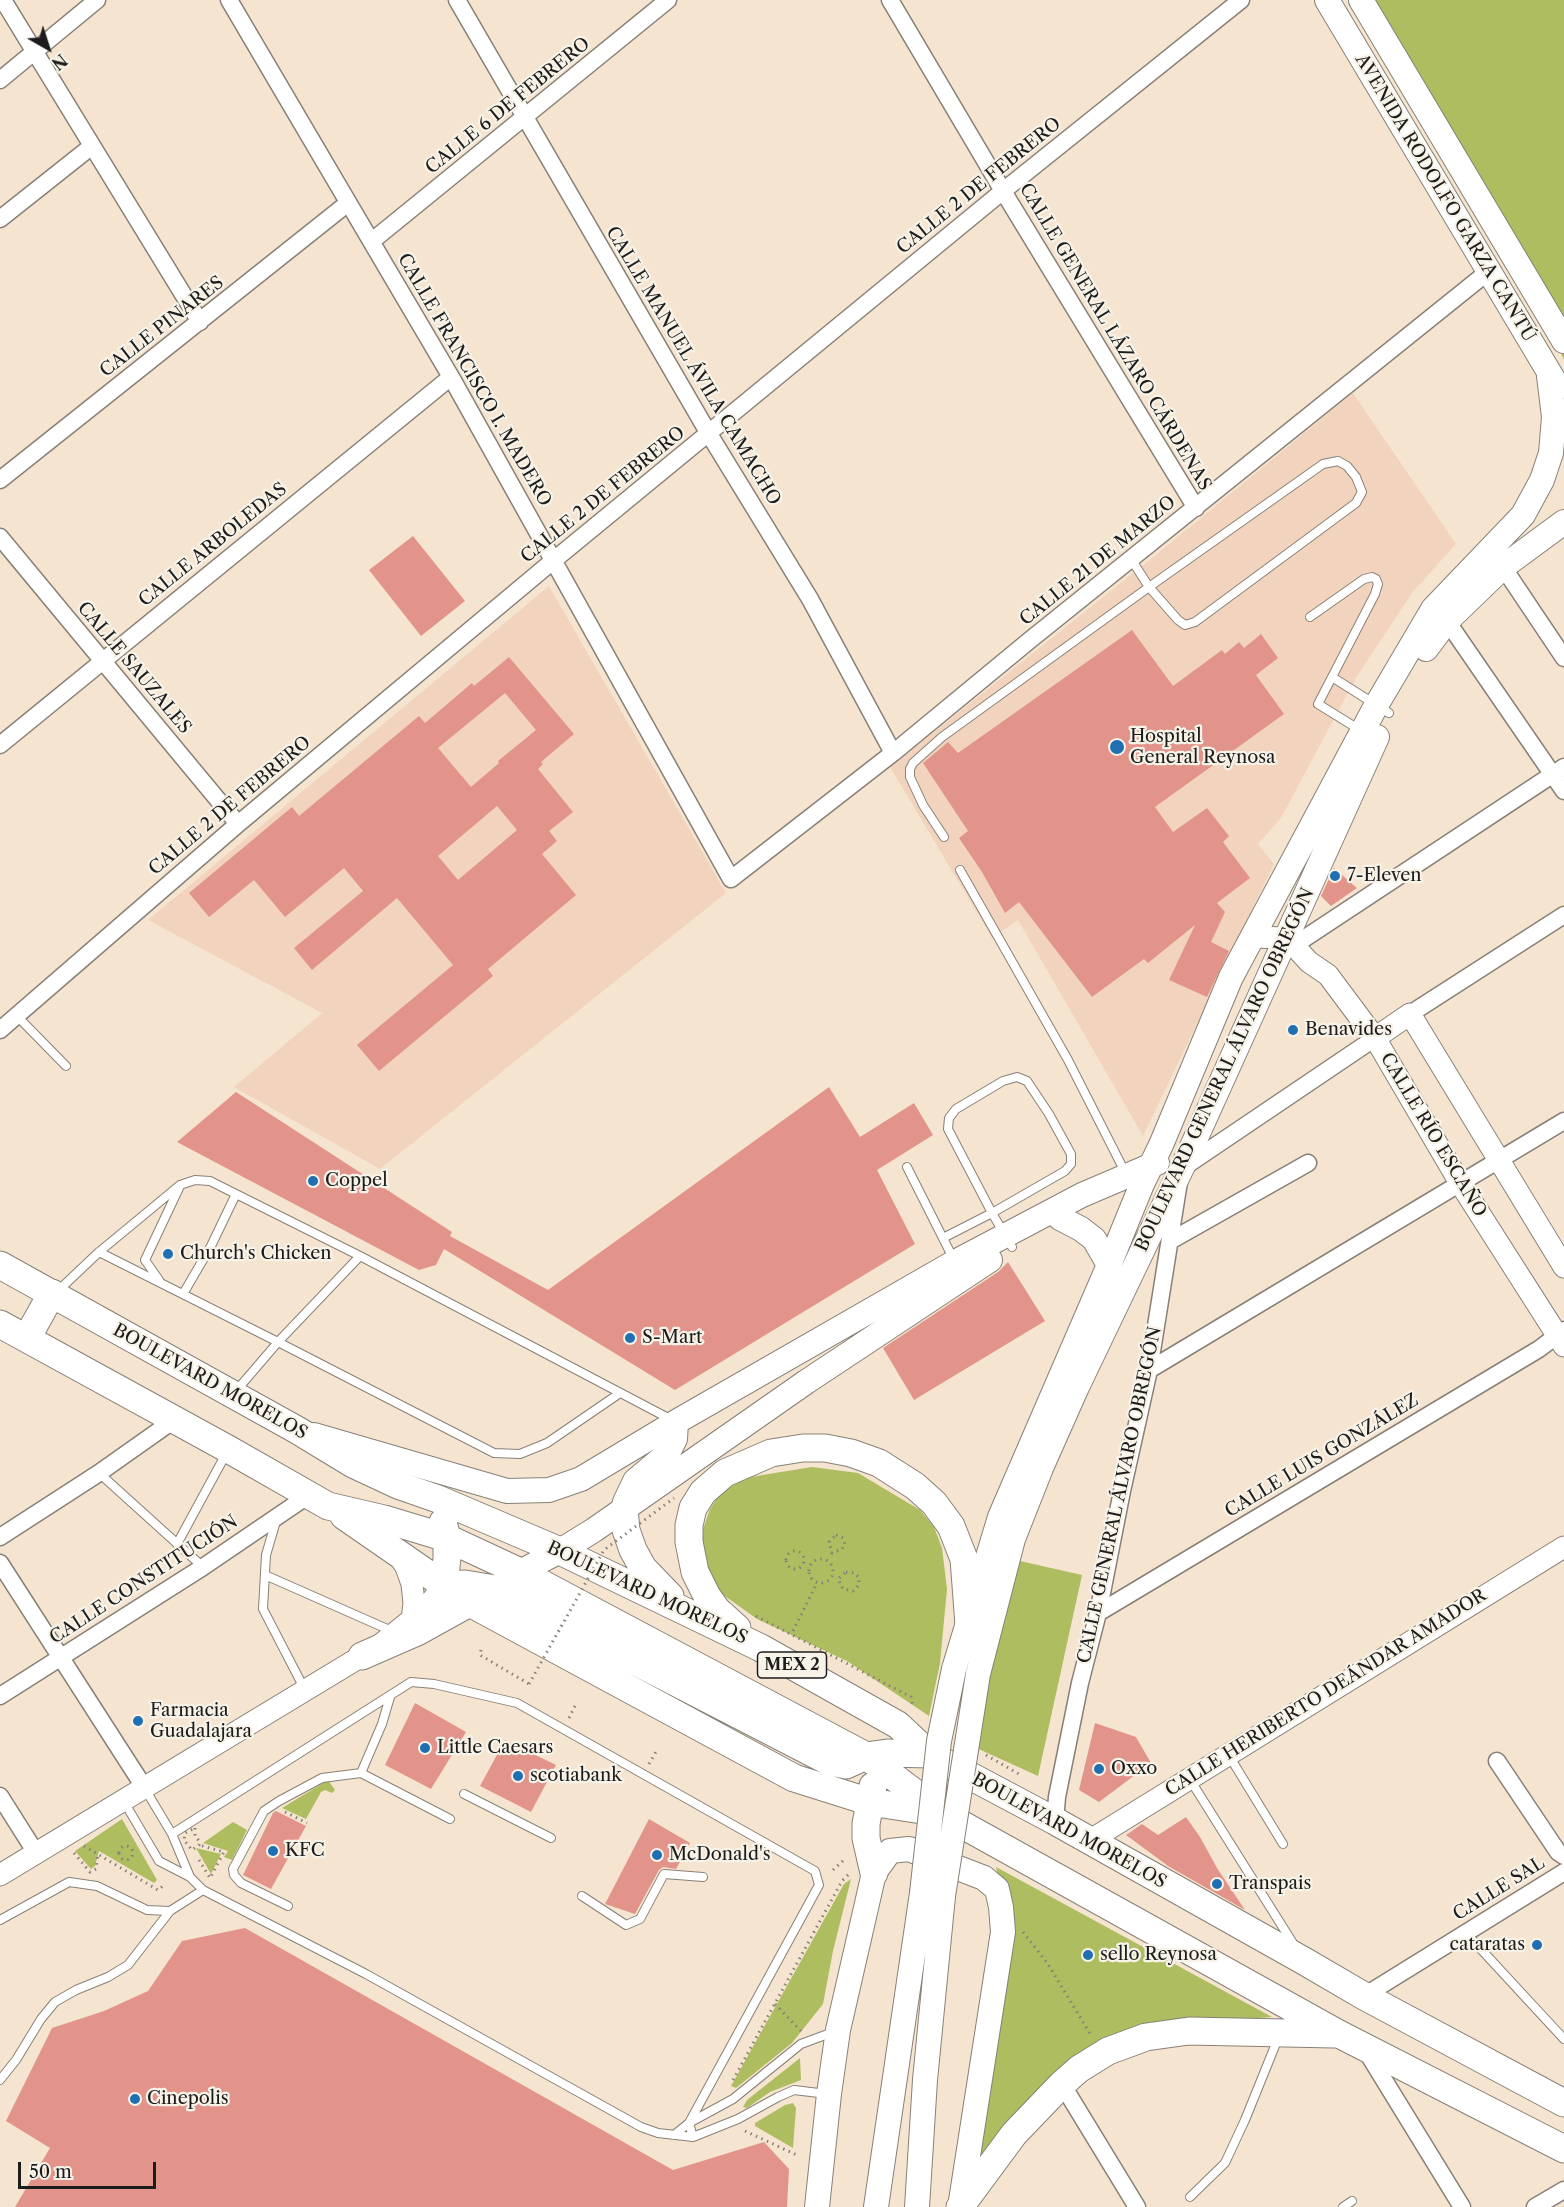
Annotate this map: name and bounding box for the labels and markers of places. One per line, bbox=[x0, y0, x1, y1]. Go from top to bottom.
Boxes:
place label: Hospital General Reynosa bbox=[1130, 726, 1276, 768]
marker: Hospital General Reynosa bbox=[1108, 738, 1126, 756]
place label: 7-Eleven bbox=[1347, 865, 1422, 887]
marker: 7-Eleven bbox=[1328, 869, 1342, 883]
place label: Benavides bbox=[1305, 1019, 1392, 1041]
marker: Benavides bbox=[1286, 1023, 1300, 1037]
place label: Coppel bbox=[325, 1170, 388, 1192]
marker: Coppel bbox=[306, 1174, 320, 1188]
place label: Church's Chicken bbox=[180, 1243, 332, 1265]
marker: Church's Chicken bbox=[161, 1247, 175, 1261]
place label: S-Mart bbox=[642, 1327, 702, 1349]
marker: S-Mart bbox=[623, 1331, 637, 1345]
place label: Farmacia Guadalajara bbox=[150, 1700, 252, 1742]
marker: Farmacia Guadalajara bbox=[131, 1714, 145, 1728]
place label: Little Caesars bbox=[437, 1737, 553, 1759]
marker: Little Caesars bbox=[418, 1741, 432, 1755]
place label: Oxxo bbox=[1111, 1758, 1157, 1780]
marker: Oxxo bbox=[1092, 1762, 1106, 1776]
place label: scotiabank bbox=[530, 1765, 622, 1787]
marker: scotiabank bbox=[511, 1769, 525, 1783]
place label: KFC bbox=[285, 1840, 325, 1862]
marker: KFC bbox=[266, 1844, 280, 1858]
place label: McDonald's bbox=[669, 1844, 770, 1866]
marker: McDonald's bbox=[650, 1848, 664, 1862]
place label: Transpais bbox=[1229, 1873, 1311, 1895]
marker: Transpais bbox=[1210, 1877, 1224, 1891]
place label: cataratas bbox=[1450, 1934, 1525, 1956]
marker: cataratas bbox=[1530, 1938, 1544, 1952]
place label: sello Reynosa bbox=[1100, 1944, 1217, 1966]
marker: sello Reynosa bbox=[1081, 1948, 1095, 1962]
place label: Cinepolis bbox=[147, 2088, 229, 2110]
marker: Cinepolis bbox=[128, 2092, 142, 2106]

